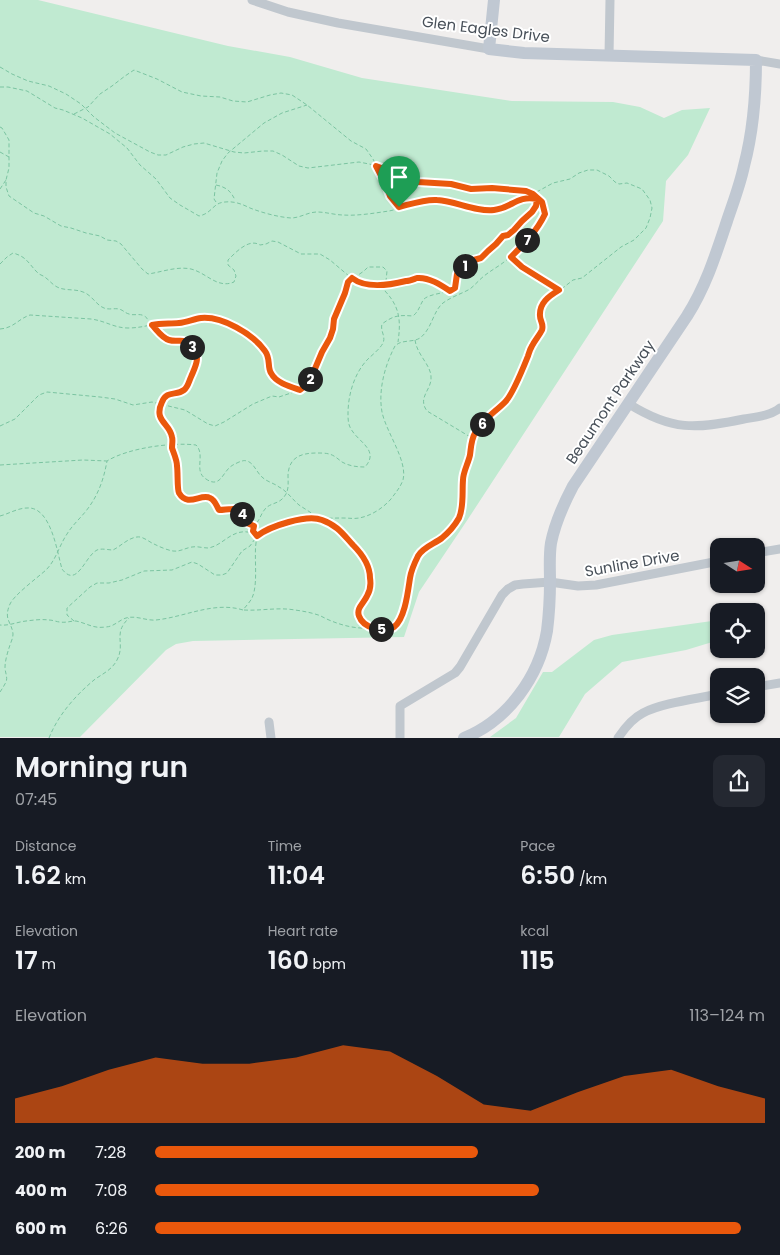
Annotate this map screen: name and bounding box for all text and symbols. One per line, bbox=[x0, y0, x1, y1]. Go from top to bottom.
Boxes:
street label: Glen Eagles Drive bbox=[421, 11, 551, 47]
pin bbox=[378, 156, 420, 207]
icon: arrive bbox=[385, 163, 413, 191]
pin: 7 bbox=[514, 228, 540, 252]
text: 7 bbox=[524, 230, 531, 250]
pin: 1 bbox=[452, 254, 478, 278]
text: 1 bbox=[463, 256, 468, 276]
pin: 3 bbox=[180, 334, 204, 360]
street label: Beaumont Parkway bbox=[561, 335, 660, 468]
text: 3 bbox=[188, 337, 197, 357]
pin: 2 bbox=[298, 366, 322, 392]
text: 2 bbox=[307, 369, 315, 389]
pin: 6 bbox=[470, 412, 494, 436]
text: 6 bbox=[478, 414, 487, 434]
pin: 4 bbox=[230, 502, 254, 526]
text: 4 bbox=[238, 504, 247, 524]
north arrow bbox=[710, 538, 765, 592]
map controls bbox=[710, 538, 765, 723]
street label: Sunline Drive bbox=[583, 544, 681, 582]
button: locate bbox=[710, 603, 765, 658]
pin: 5 bbox=[368, 616, 394, 642]
text: 5 bbox=[377, 619, 386, 639]
button: layers bbox=[710, 668, 765, 723]
text: Morning run bbox=[15, 748, 188, 787]
button: share bbox=[713, 755, 765, 807]
text: 07:45 bbox=[15, 788, 57, 811]
text: Distance bbox=[15, 836, 76, 856]
text: Time bbox=[268, 836, 302, 856]
text: Pace bbox=[520, 836, 555, 856]
text: 1.62 bbox=[15, 858, 61, 893]
text: 11:04 bbox=[268, 858, 325, 893]
text: 6:50 bbox=[520, 858, 575, 893]
text: km bbox=[61, 869, 86, 889]
text: /km bbox=[575, 869, 607, 889]
text: Elevation bbox=[15, 921, 78, 941]
text: Heart rate bbox=[268, 921, 338, 941]
text: kcal bbox=[520, 921, 549, 941]
text: 17 bbox=[15, 943, 38, 978]
text: 160 bbox=[268, 943, 309, 978]
text: 115 bbox=[520, 943, 555, 978]
text: m bbox=[38, 954, 56, 974]
text: bpm bbox=[309, 954, 346, 974]
text: Elevation bbox=[15, 1004, 87, 1027]
text: 113–124 m bbox=[689, 1004, 765, 1027]
text: 200 m bbox=[15, 1141, 65, 1164]
text: 7:28 bbox=[95, 1141, 126, 1164]
text: 400 m bbox=[15, 1179, 67, 1202]
text: 7:08 bbox=[95, 1179, 127, 1202]
text: 600 m bbox=[15, 1217, 66, 1240]
text: 6:26 bbox=[95, 1217, 128, 1240]

